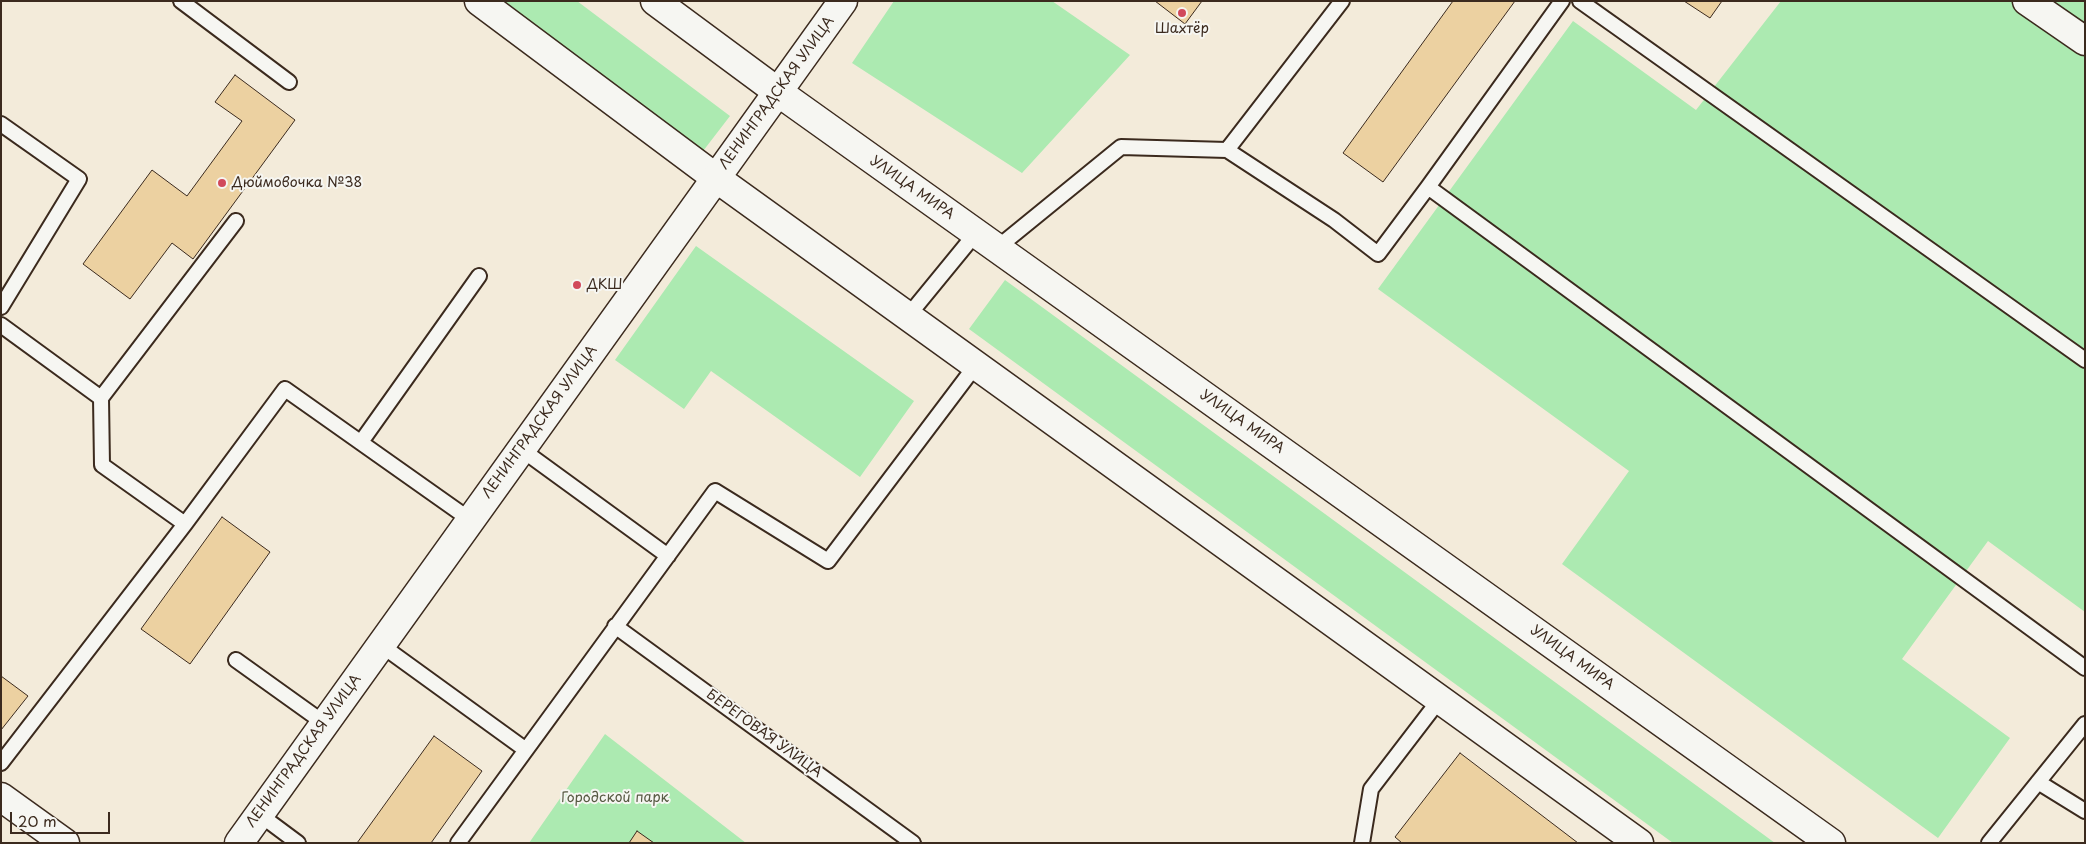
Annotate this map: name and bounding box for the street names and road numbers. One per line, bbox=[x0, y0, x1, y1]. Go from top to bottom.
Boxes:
street label: ЛЕНИНГРАДСКАЯ УЛИЦА bbox=[716, 13, 838, 173]
street label: УЛИЦА МИРА bbox=[867, 153, 957, 223]
street label: ЛЕНИНГРАДСКАЯ УЛИЦА bbox=[479, 342, 601, 502]
street label: УЛИЦА МИРА bbox=[1197, 387, 1287, 457]
street label: УЛИЦА МИРА bbox=[1527, 622, 1617, 694]
street label: ЛЕНИНГРАДСКАЯ УЛИЦА bbox=[243, 671, 365, 831]
street label: БЕРЕГОВАЯ УЛИЦА bbox=[703, 686, 825, 782]

